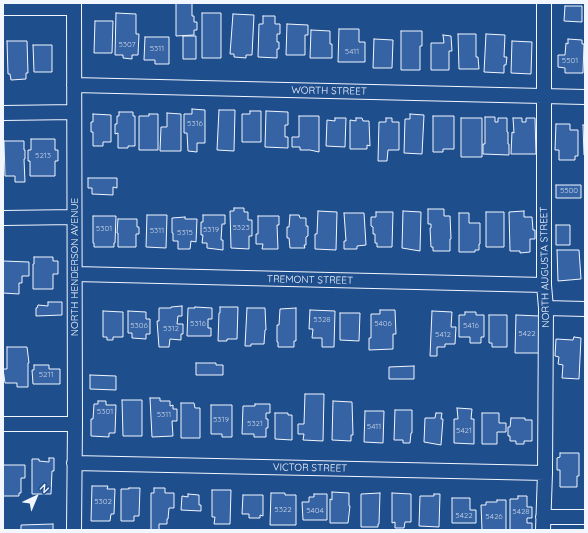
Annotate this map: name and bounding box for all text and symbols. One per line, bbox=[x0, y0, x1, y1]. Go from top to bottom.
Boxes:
house number: 5307 bbox=[119, 40, 135, 50]
house number: 5311 bbox=[150, 44, 164, 54]
house number: 5411 bbox=[345, 47, 359, 57]
house number: 5501 bbox=[562, 56, 578, 66]
street label: WORTH STREET bbox=[291, 84, 367, 98]
house number: 5316 bbox=[187, 119, 203, 129]
house number: 5213 bbox=[35, 151, 51, 161]
house number: 5500 bbox=[560, 186, 578, 196]
street label: NORTH HENDERSON AVENUE bbox=[69, 198, 81, 336]
street label: NORTH AUGUSTA STREET bbox=[538, 206, 552, 328]
house number: 5323 bbox=[232, 223, 250, 233]
house number: 5301 bbox=[96, 224, 112, 234]
house number: 5319 bbox=[203, 225, 219, 235]
house number: 5311 bbox=[150, 226, 164, 236]
house number: 5315 bbox=[177, 228, 193, 238]
street label: TREMONT STREET bbox=[267, 273, 353, 287]
house number: 5328 bbox=[313, 315, 331, 325]
house number: 5316 bbox=[190, 319, 206, 329]
house number: 5406 bbox=[374, 319, 392, 329]
house number: 5306 bbox=[130, 321, 148, 331]
house number: 5416 bbox=[463, 321, 479, 331]
house number: 5312 bbox=[163, 324, 179, 334]
house number: 5422 bbox=[518, 329, 536, 339]
house number: 5412 bbox=[435, 330, 451, 340]
house number: 5211 bbox=[39, 370, 53, 380]
house number: 5301 bbox=[97, 407, 113, 417]
house number: 5311 bbox=[157, 410, 171, 420]
house number: 5319 bbox=[213, 415, 229, 425]
house number: 5321 bbox=[247, 419, 263, 429]
house number: 5411 bbox=[367, 422, 381, 432]
house number: 5421 bbox=[456, 426, 472, 436]
street label: VICTOR STREET bbox=[273, 461, 347, 475]
north arrow bbox=[16, 477, 56, 517]
text: N bbox=[37, 481, 52, 496]
house number: 5302 bbox=[94, 497, 112, 507]
house number: 5322 bbox=[274, 505, 292, 515]
house number: 5404 bbox=[306, 506, 324, 516]
house number: 5428 bbox=[512, 507, 530, 517]
house number: 5422 bbox=[455, 511, 473, 521]
house number: 5426 bbox=[485, 512, 503, 522]

